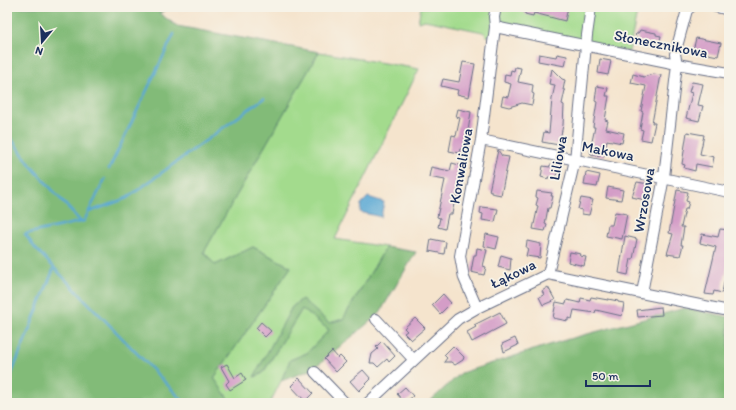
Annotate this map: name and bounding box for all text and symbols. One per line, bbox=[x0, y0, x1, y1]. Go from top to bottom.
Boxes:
north arrow bbox=[22, 22, 62, 62]
street label: Słonecznikowa bbox=[613, 26, 710, 62]
text: N bbox=[34, 44, 45, 58]
street label: Konwaliowa bbox=[445, 126, 477, 205]
street label: Liliowa bbox=[545, 134, 571, 182]
street label: Makowa bbox=[580, 137, 636, 165]
street label: Wrzosowa bbox=[629, 166, 659, 234]
street label: Łąkowa bbox=[487, 255, 539, 293]
scale bar bbox=[586, 362, 650, 388]
text: 50 m bbox=[592, 369, 618, 383]

